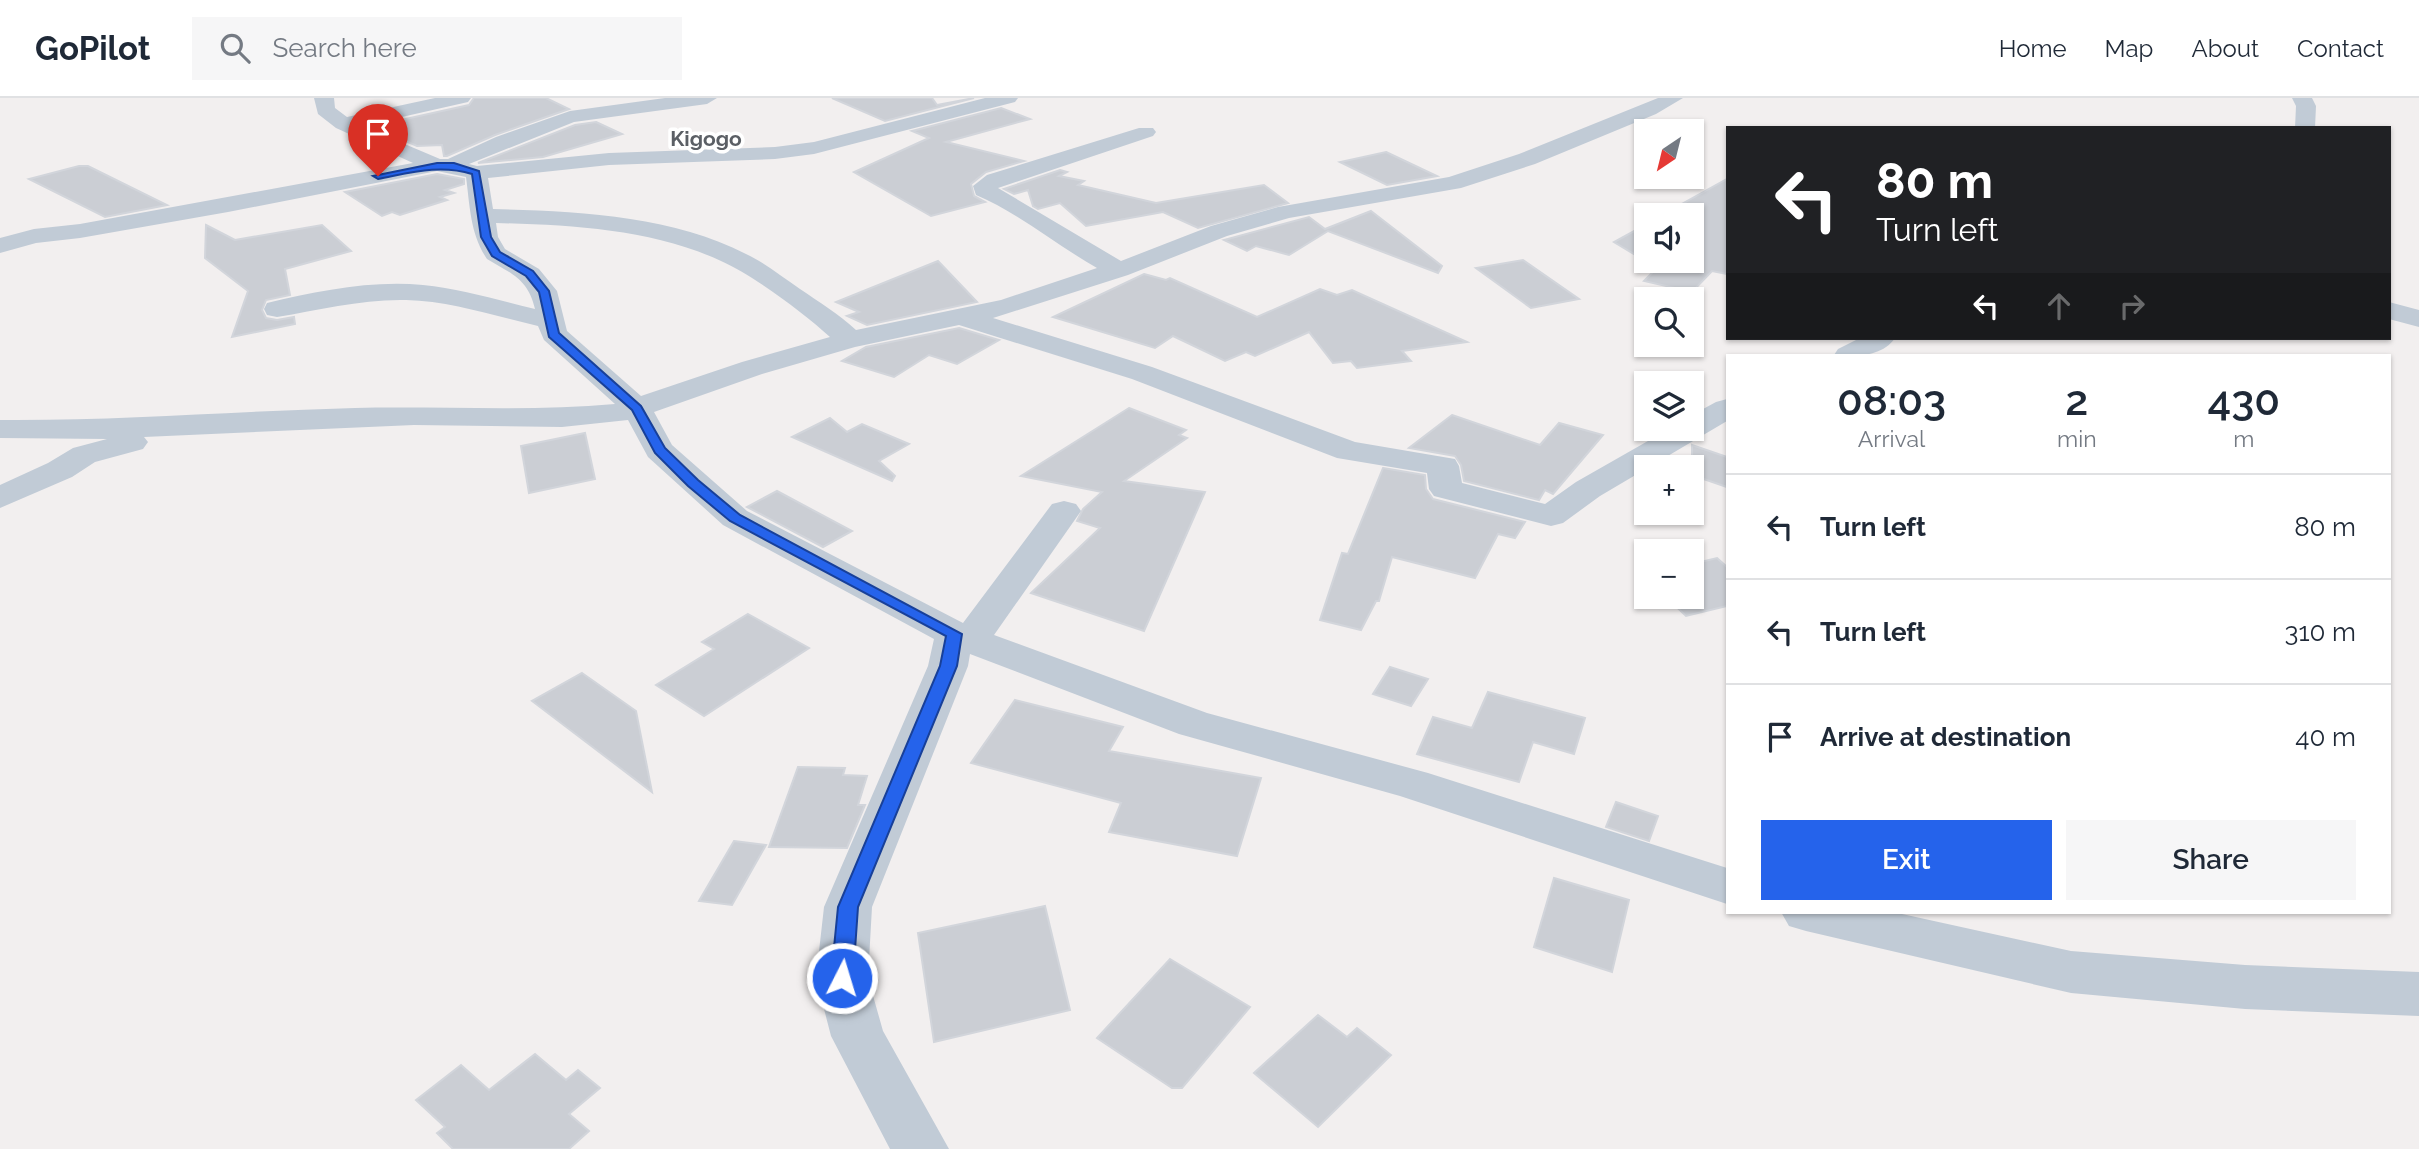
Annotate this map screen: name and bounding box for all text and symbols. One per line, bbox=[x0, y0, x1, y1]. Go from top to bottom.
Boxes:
search box bbox=[192, 17, 682, 80]
text: GoPilot bbox=[35, 29, 150, 68]
icon: search bbox=[216, 29, 254, 67]
text: Search here bbox=[272, 33, 417, 63]
text: Home bbox=[1999, 34, 2067, 63]
text: Map bbox=[2105, 34, 2153, 63]
text: About bbox=[2191, 34, 2259, 63]
text: Contact bbox=[2297, 34, 2384, 63]
pin bbox=[348, 104, 408, 176]
icon: arrive bbox=[359, 115, 397, 153]
north arrow bbox=[1634, 119, 1704, 189]
map controls bbox=[1634, 119, 1704, 609]
district label: Kigogo bbox=[670, 126, 742, 151]
text: 80 m bbox=[1876, 152, 1993, 209]
icon: left bbox=[1761, 154, 1852, 245]
button: sound bbox=[1634, 203, 1704, 273]
text: Turn left bbox=[1876, 211, 1998, 248]
button: search bbox=[1634, 287, 1704, 357]
icon: left bbox=[1967, 287, 2005, 325]
icon: ahead bbox=[2040, 287, 2078, 325]
icon: right bbox=[2113, 287, 2151, 325]
button: layers bbox=[1634, 371, 1704, 441]
text: 08:03 bbox=[1837, 376, 1946, 425]
text: 2 bbox=[2065, 376, 2088, 425]
text: 430 bbox=[2208, 376, 2280, 425]
text: Arrival bbox=[1858, 425, 1925, 452]
text: min bbox=[2057, 425, 2097, 452]
text: m bbox=[2233, 425, 2254, 452]
button: + bbox=[1634, 455, 1704, 525]
icon: left bbox=[1761, 508, 1799, 546]
text: Turn left bbox=[1820, 512, 1926, 542]
text: 80 m bbox=[2294, 512, 2356, 542]
button: − bbox=[1634, 539, 1704, 609]
icon: left bbox=[1761, 613, 1799, 651]
text: Turn left bbox=[1820, 617, 1926, 647]
text: 310 m bbox=[2285, 617, 2356, 647]
icon: arrive bbox=[1761, 718, 1799, 756]
text: Arrive at destination bbox=[1820, 722, 2071, 752]
text: 40 m bbox=[2295, 722, 2356, 752]
button: Exit bbox=[1761, 820, 2052, 900]
button: Share bbox=[2066, 820, 2356, 900]
position arrow bbox=[805, 941, 879, 1015]

